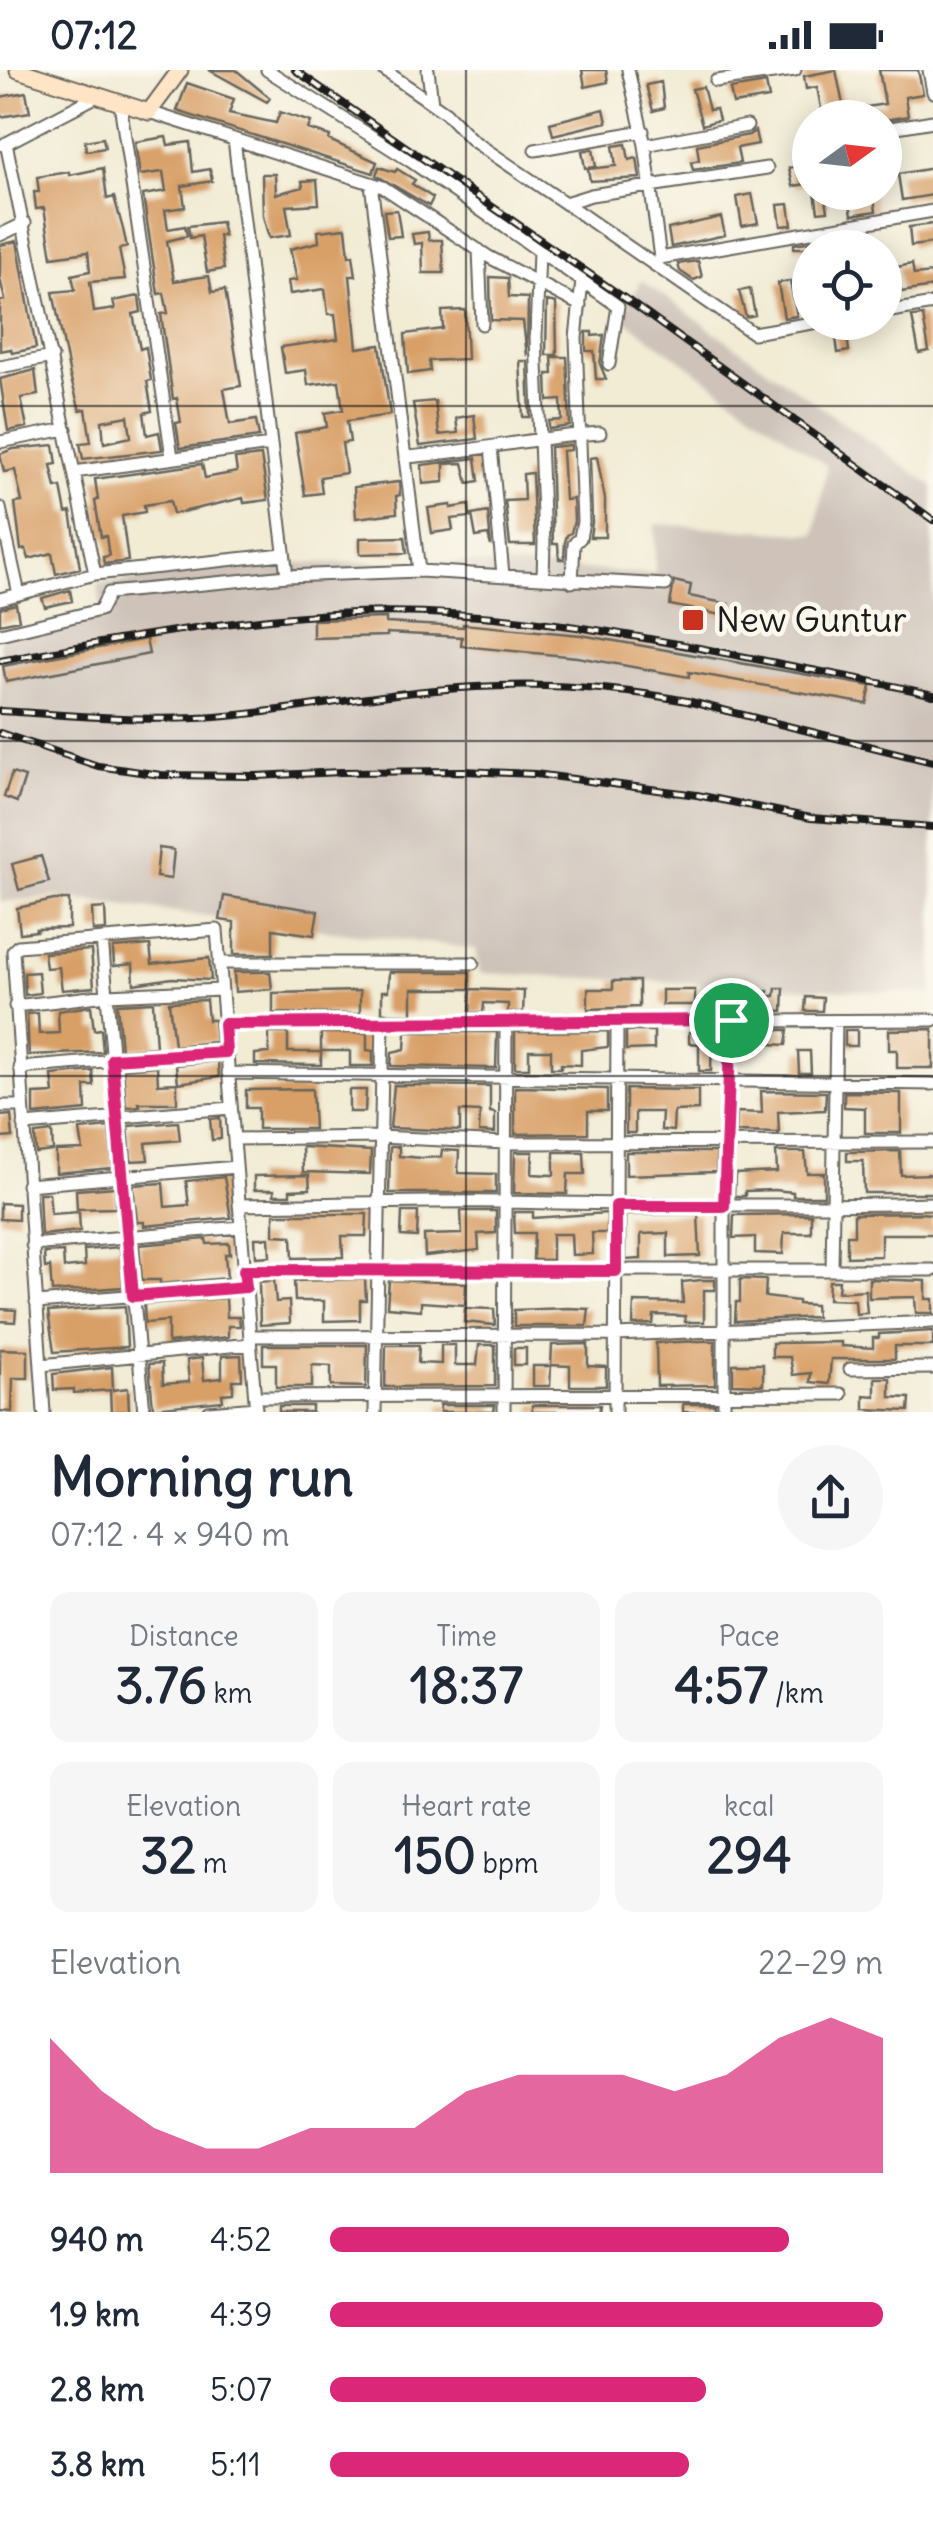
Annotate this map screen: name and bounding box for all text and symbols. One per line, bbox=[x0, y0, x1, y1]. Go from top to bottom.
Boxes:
text: 07:12 bbox=[50, 12, 138, 59]
north arrow bbox=[792, 100, 902, 210]
map controls bbox=[792, 100, 902, 340]
button: locate bbox=[792, 230, 902, 340]
place label: New Guntur bbox=[716, 597, 907, 641]
marker: New Guntur bbox=[680, 607, 706, 633]
pin bbox=[689, 978, 774, 1063]
icon: arrive bbox=[704, 993, 759, 1048]
text: Morning run bbox=[50, 1442, 354, 1511]
button: share bbox=[778, 1445, 883, 1550]
text: 07:12 · 4 × 940 m bbox=[50, 1514, 290, 1555]
text: Distance bbox=[129, 1618, 239, 1654]
text: Time bbox=[436, 1618, 497, 1654]
text: Pace bbox=[719, 1618, 780, 1654]
text: 3.76 bbox=[115, 1654, 207, 1717]
text: 18:37 bbox=[410, 1654, 523, 1717]
text: 4:57 bbox=[675, 1654, 768, 1717]
text: km bbox=[207, 1675, 252, 1711]
text: /km bbox=[768, 1675, 824, 1711]
text: Elevation bbox=[126, 1788, 241, 1824]
text: Heart rate bbox=[402, 1788, 531, 1824]
text: kcal bbox=[724, 1788, 774, 1824]
text: 32 bbox=[140, 1824, 196, 1887]
text: 150 bbox=[394, 1824, 476, 1887]
text: 294 bbox=[707, 1824, 792, 1887]
text: m bbox=[196, 1845, 227, 1881]
text: bpm bbox=[476, 1845, 539, 1881]
text: Elevation bbox=[50, 1942, 181, 1983]
text: 22–29 m bbox=[758, 1942, 883, 1983]
text: 940 m bbox=[50, 2219, 144, 2260]
text: 4:52 bbox=[210, 2219, 272, 2260]
text: 1.9 km bbox=[50, 2294, 140, 2335]
text: 4:39 bbox=[210, 2294, 272, 2335]
text: 2.8 km bbox=[50, 2369, 145, 2410]
text: 5:07 bbox=[210, 2369, 272, 2410]
text: 3.8 km bbox=[50, 2444, 145, 2485]
text: 5:11 bbox=[210, 2444, 261, 2485]

